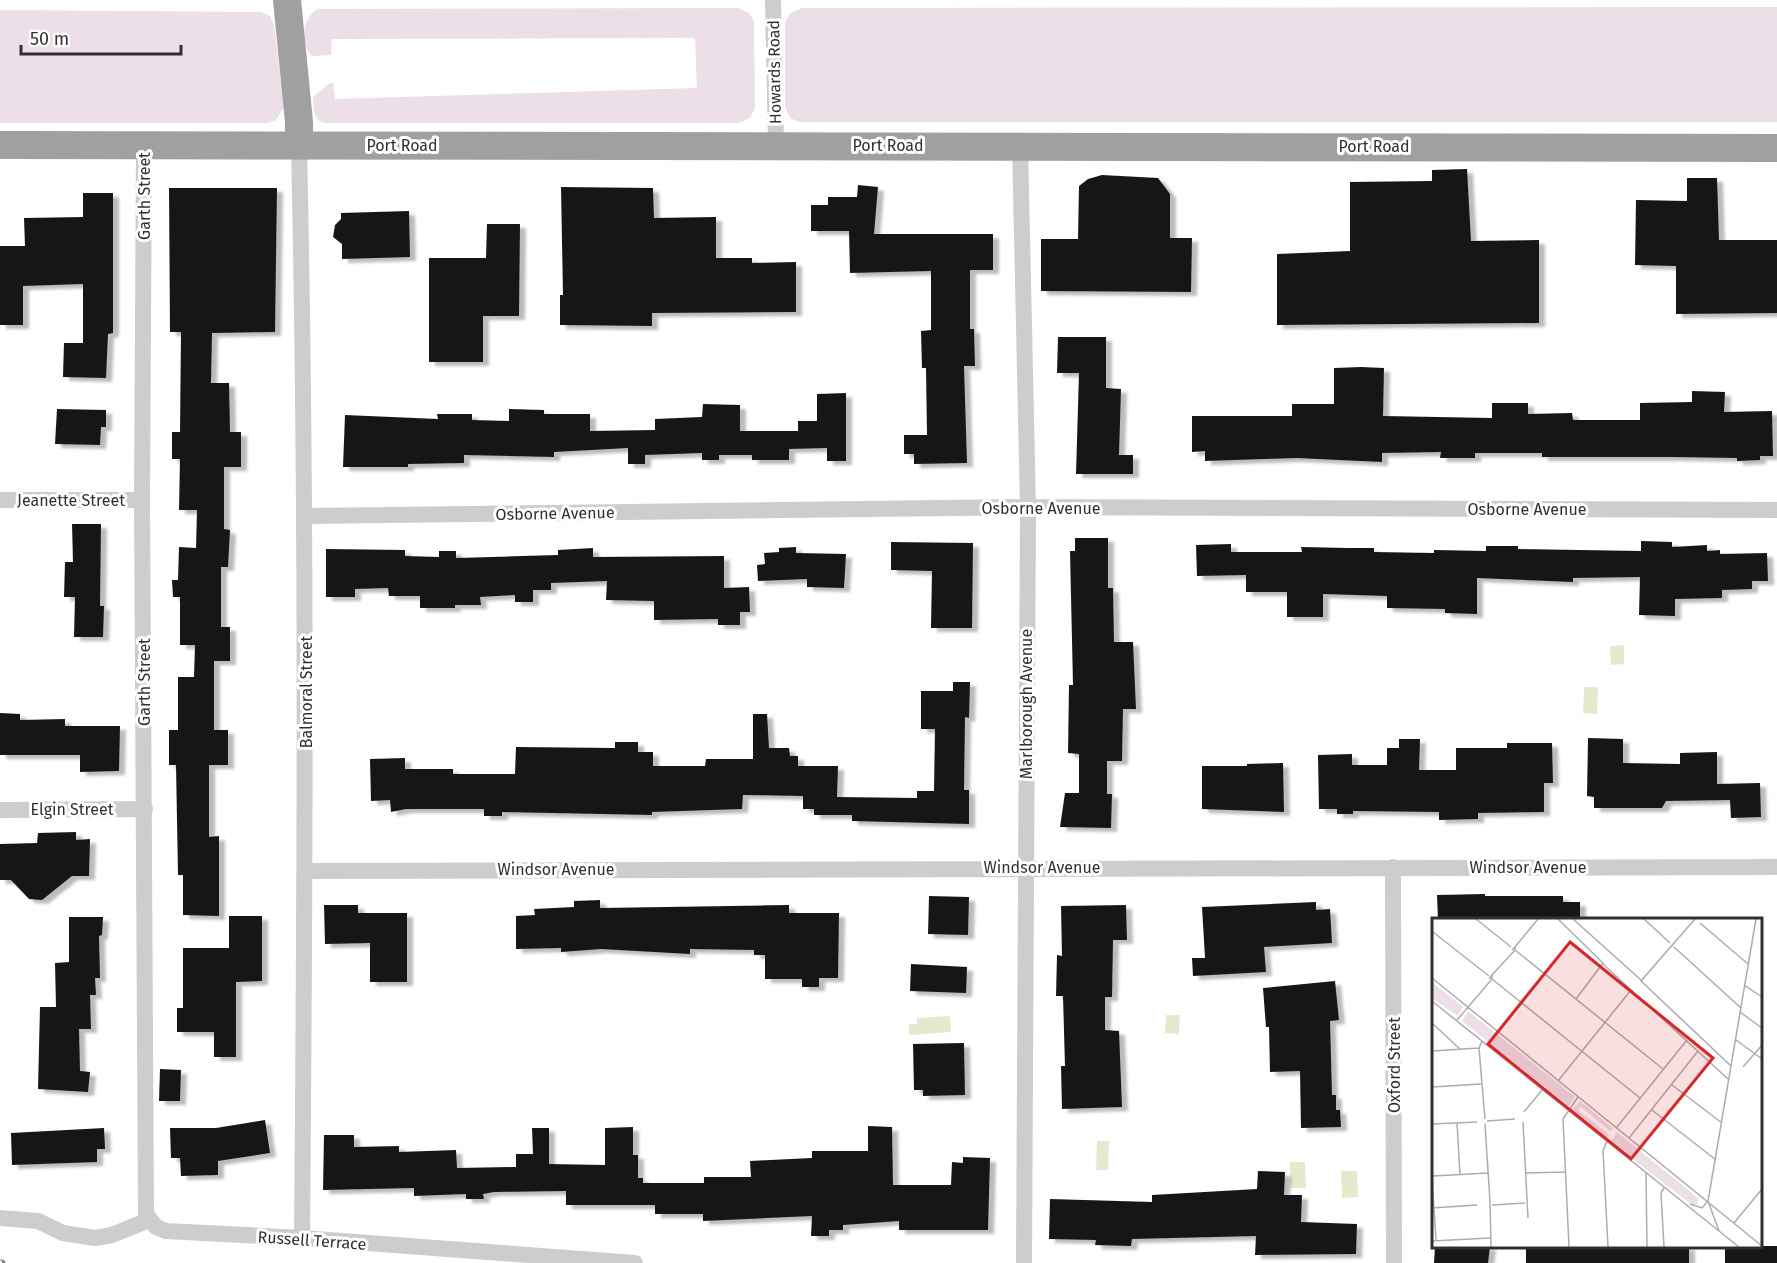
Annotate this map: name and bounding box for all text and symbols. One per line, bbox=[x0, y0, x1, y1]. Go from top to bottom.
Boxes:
scale bar bbox=[21, 18, 182, 56]
street label: Howards Road bbox=[764, 20, 785, 124]
text: 50 m bbox=[30, 28, 69, 50]
street label: Port Road bbox=[366, 136, 438, 155]
street label: Port Road bbox=[852, 136, 924, 155]
street label: Port Road bbox=[1338, 137, 1410, 156]
street label: Garth Street bbox=[135, 152, 154, 240]
street label: Jeanette Street bbox=[17, 491, 125, 510]
street label: Osborne Avenue bbox=[981, 499, 1101, 518]
street label: Osborne Avenue bbox=[1467, 500, 1587, 519]
street label: Osborne Avenue bbox=[495, 503, 615, 524]
street label: Marlborough Avenue bbox=[1017, 629, 1036, 779]
street label: Balmoral Street bbox=[297, 636, 316, 748]
street label: Garth Street bbox=[135, 638, 154, 726]
street label: Elgin Street bbox=[31, 800, 114, 819]
street label: Windsor Avenue bbox=[983, 858, 1101, 877]
street label: Windsor Avenue bbox=[1469, 858, 1587, 877]
street label: Windsor Avenue bbox=[497, 860, 615, 879]
inset map bbox=[1432, 918, 1762, 1248]
street label: Oxford Street bbox=[1385, 1017, 1404, 1113]
street label: Russell Terrace bbox=[257, 1227, 367, 1254]

